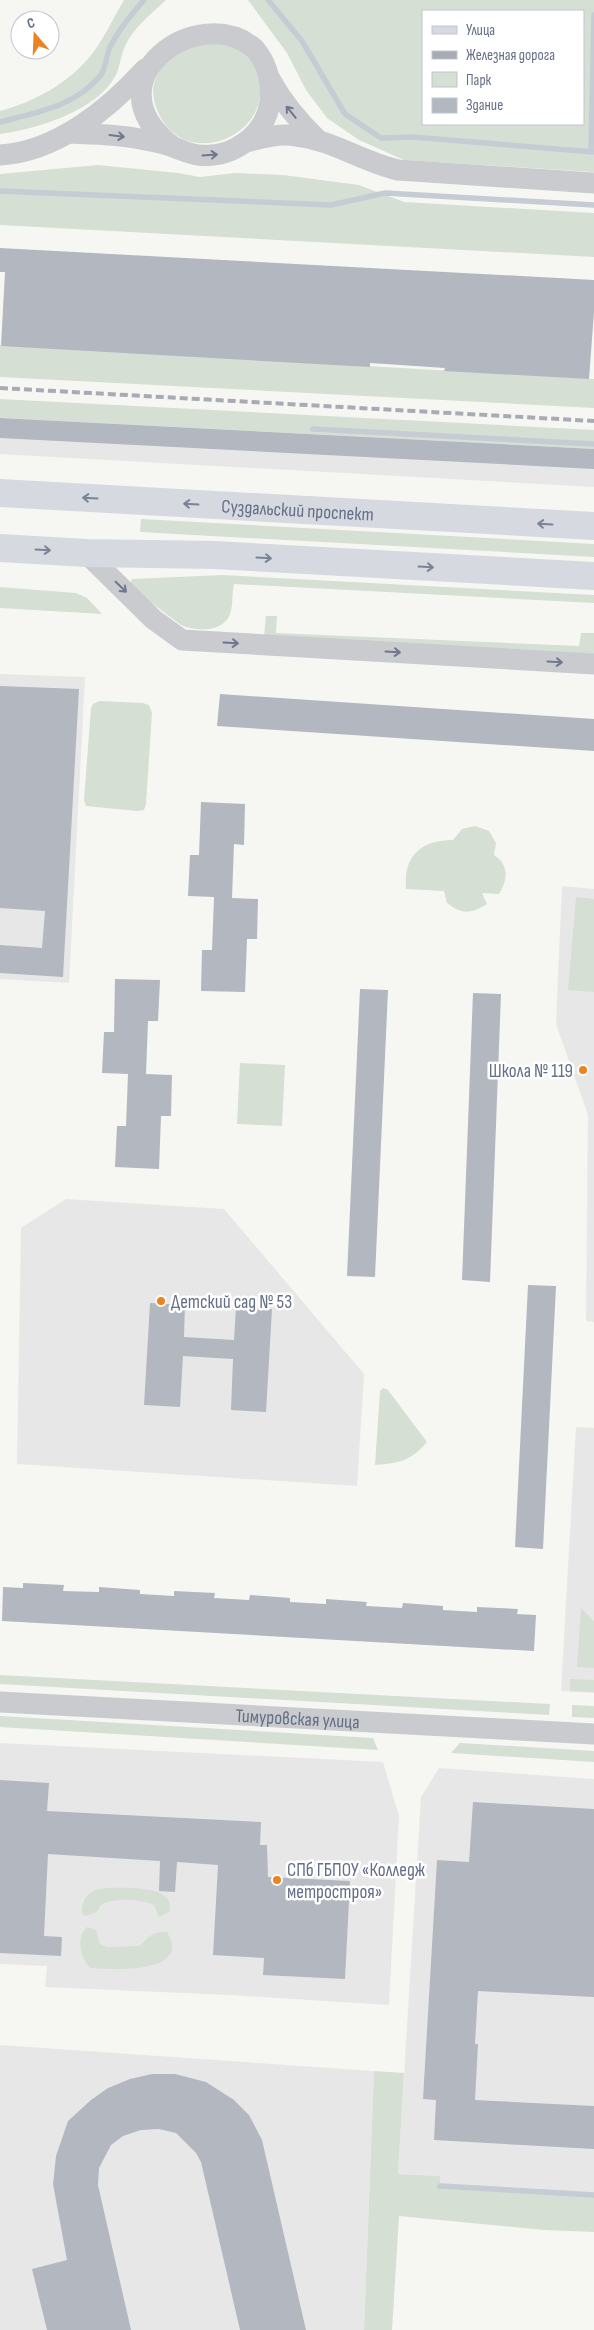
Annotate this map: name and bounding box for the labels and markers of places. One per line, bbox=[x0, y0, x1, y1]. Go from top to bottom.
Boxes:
place label: Школа № 119 bbox=[489, 1060, 573, 1083]
marker: Школа № 119 bbox=[577, 1064, 589, 1076]
place label: Детский сад № 53 bbox=[171, 1291, 292, 1314]
marker: Детский сад № 53 bbox=[155, 1295, 167, 1307]
place label: СПб ГБПОУ «Колледж метростроя» bbox=[287, 1859, 426, 1904]
marker: СПб ГБПОУ «Колледж метростроя» bbox=[271, 1874, 283, 1886]

